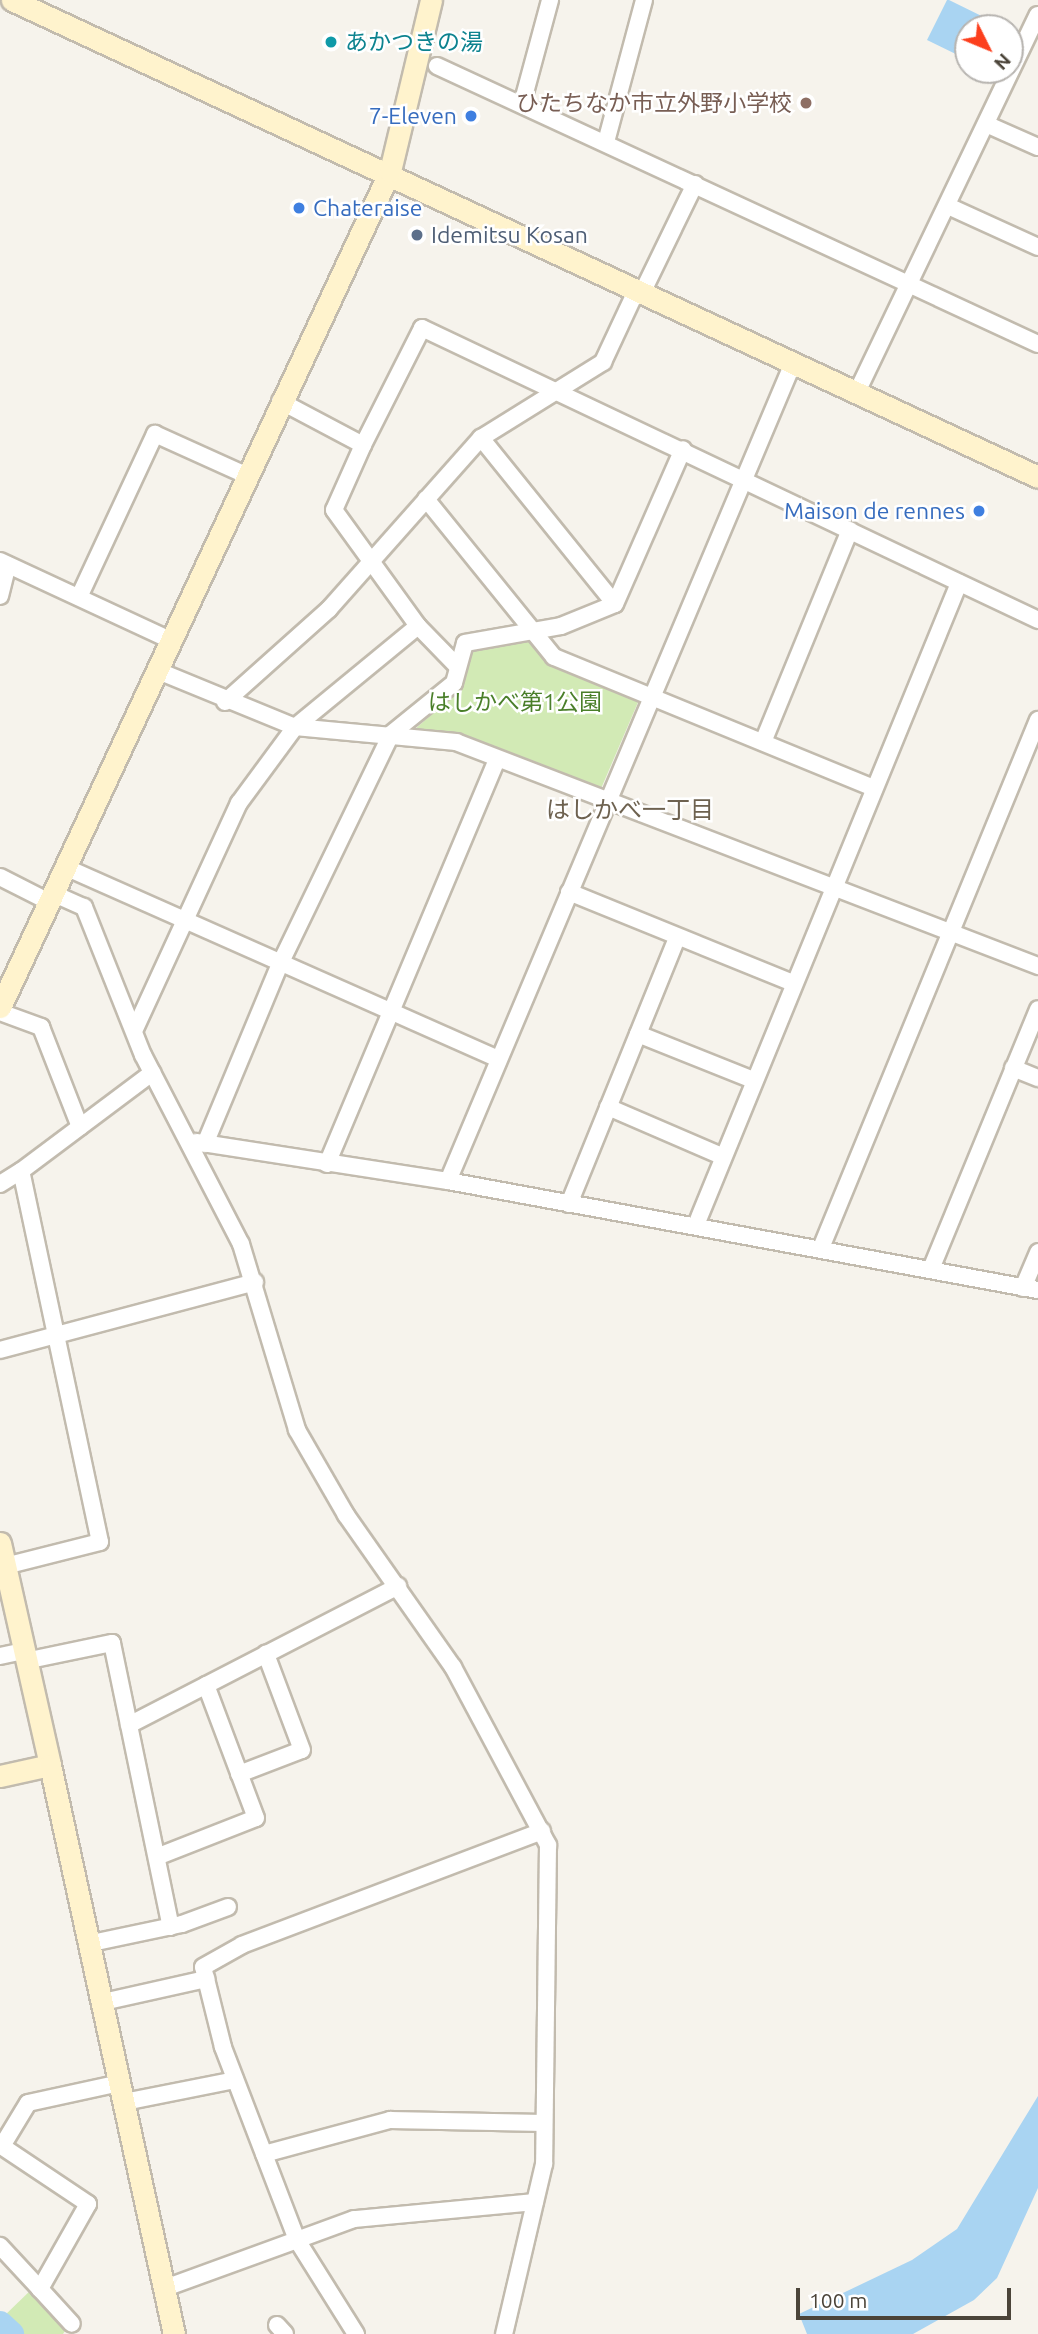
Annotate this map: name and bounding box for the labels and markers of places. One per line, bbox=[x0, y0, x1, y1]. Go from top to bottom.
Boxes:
place label: あかつきの湯 bbox=[345, 28, 483, 56]
marker: あかつきの湯 bbox=[323, 34, 339, 50]
place label: ひたちなか市立外野小学校 bbox=[516, 89, 792, 117]
marker: ひたちなか市立外野小学校 bbox=[798, 95, 814, 111]
place label: 7-Eleven bbox=[369, 102, 457, 130]
marker: 7-Eleven bbox=[463, 108, 479, 124]
place label: Chateraise bbox=[313, 194, 423, 222]
marker: Chateraise bbox=[291, 200, 307, 216]
place label: Idemitsu Kosan bbox=[431, 221, 588, 249]
marker: Idemitsu Kosan bbox=[409, 227, 425, 243]
place label: Maison de rennes bbox=[784, 497, 965, 525]
marker: Maison de rennes bbox=[971, 503, 987, 519]

